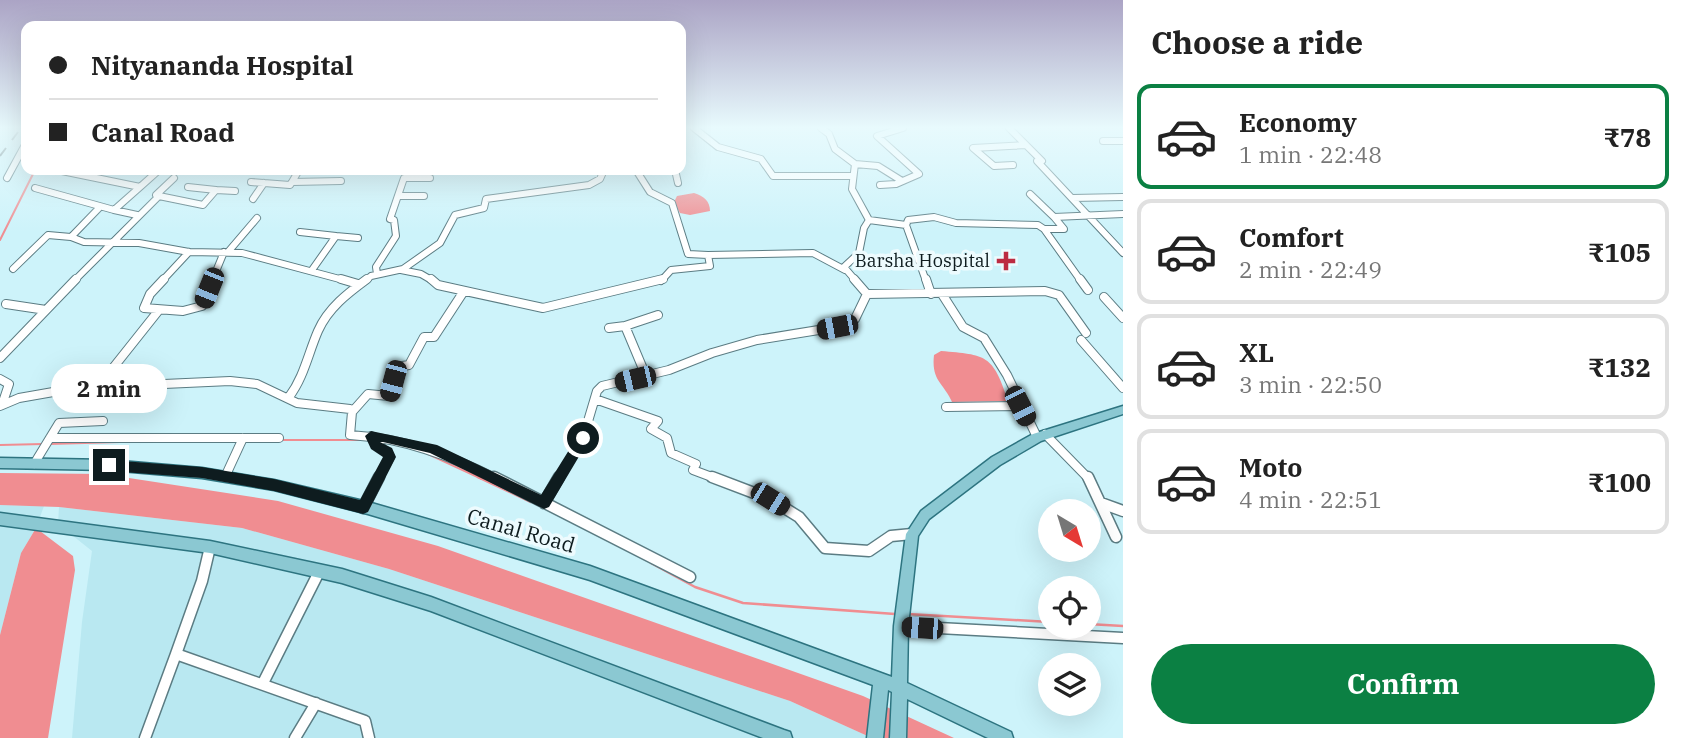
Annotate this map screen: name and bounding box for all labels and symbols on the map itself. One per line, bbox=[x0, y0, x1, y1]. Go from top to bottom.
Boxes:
place label: Barsha Hospital bbox=[855, 249, 990, 272]
marker: Barsha Hospital bbox=[996, 251, 1016, 271]
car bbox=[192, 265, 227, 311]
car bbox=[815, 313, 860, 341]
car bbox=[378, 358, 409, 404]
callout: 2 min bbox=[51, 364, 167, 412]
car bbox=[613, 364, 658, 394]
car bbox=[1002, 383, 1039, 429]
route start bbox=[567, 422, 599, 454]
route end bbox=[93, 449, 125, 481]
car bbox=[747, 479, 794, 519]
north arrow bbox=[1038, 499, 1101, 562]
street label: Canal Road bbox=[464, 501, 579, 559]
car bbox=[901, 616, 944, 640]

